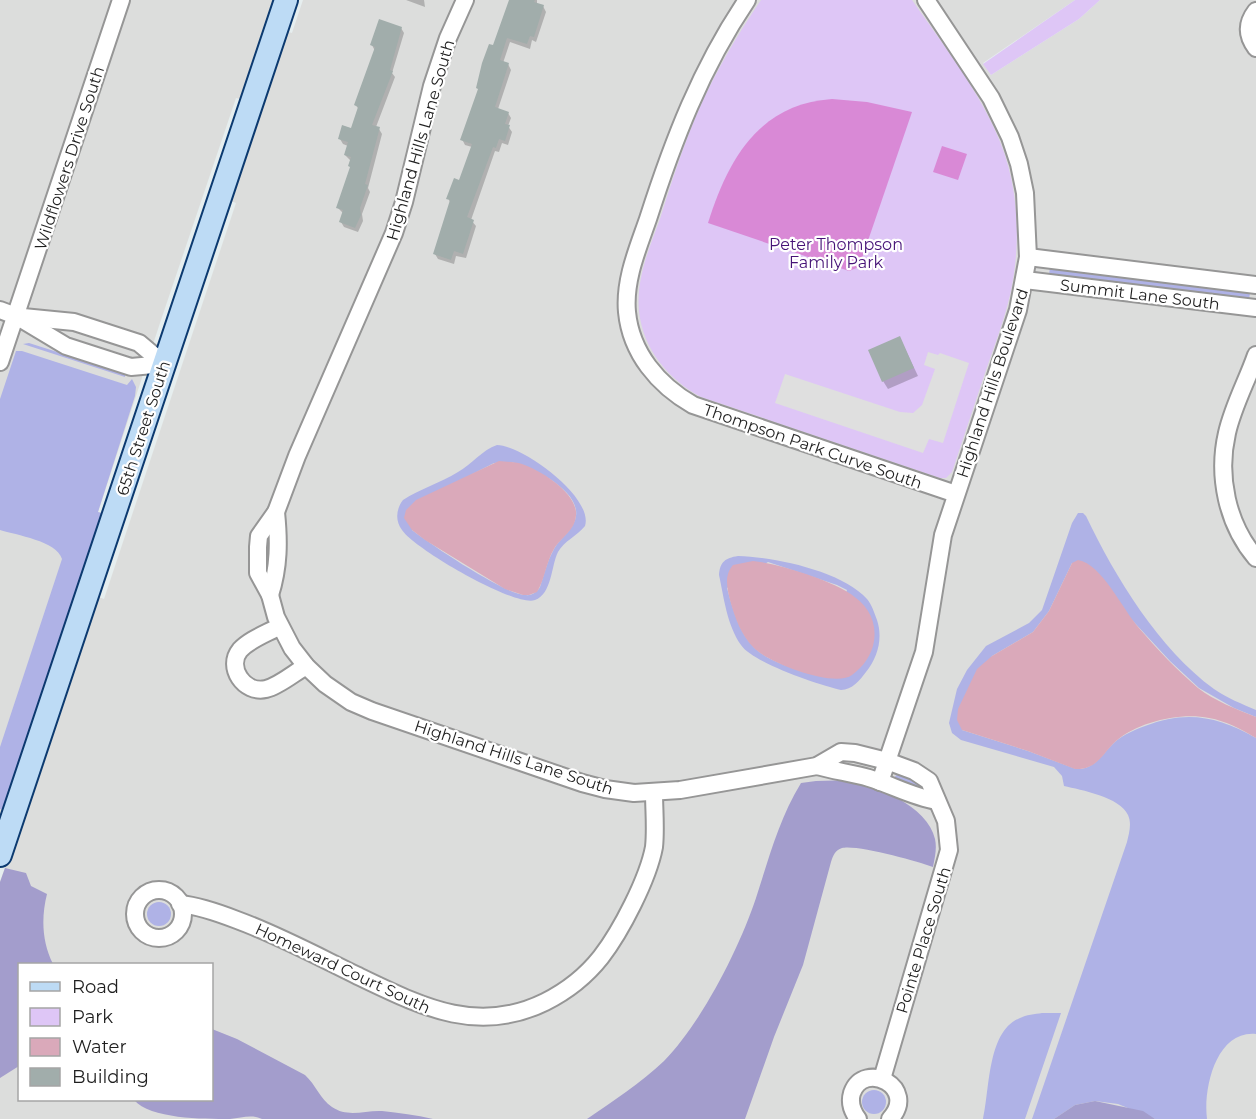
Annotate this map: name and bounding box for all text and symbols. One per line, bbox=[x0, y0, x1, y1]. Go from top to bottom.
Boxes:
street label: Highland Hills Lane South bbox=[383, 38, 458, 243]
street label: Wildflowers Drive South bbox=[31, 64, 108, 253]
park label: Peter Thompson Family Park bbox=[769, 235, 903, 272]
street label: Summit Lane South bbox=[1059, 275, 1221, 314]
street label: Highland Hills Boulevard bbox=[953, 286, 1032, 480]
street label: 65th Street South bbox=[113, 358, 174, 498]
street label: Thompson Park Curve South bbox=[701, 400, 925, 493]
street label: Highland Hills Lane South bbox=[412, 716, 616, 799]
street label: Pointe Place South bbox=[892, 865, 955, 1016]
street label: Homeward Court South bbox=[252, 919, 433, 1017]
legend bbox=[18, 963, 213, 1101]
text: Road bbox=[72, 976, 119, 998]
text: Park bbox=[72, 1006, 113, 1028]
text: Water bbox=[72, 1036, 127, 1058]
text: Building bbox=[72, 1066, 149, 1088]

